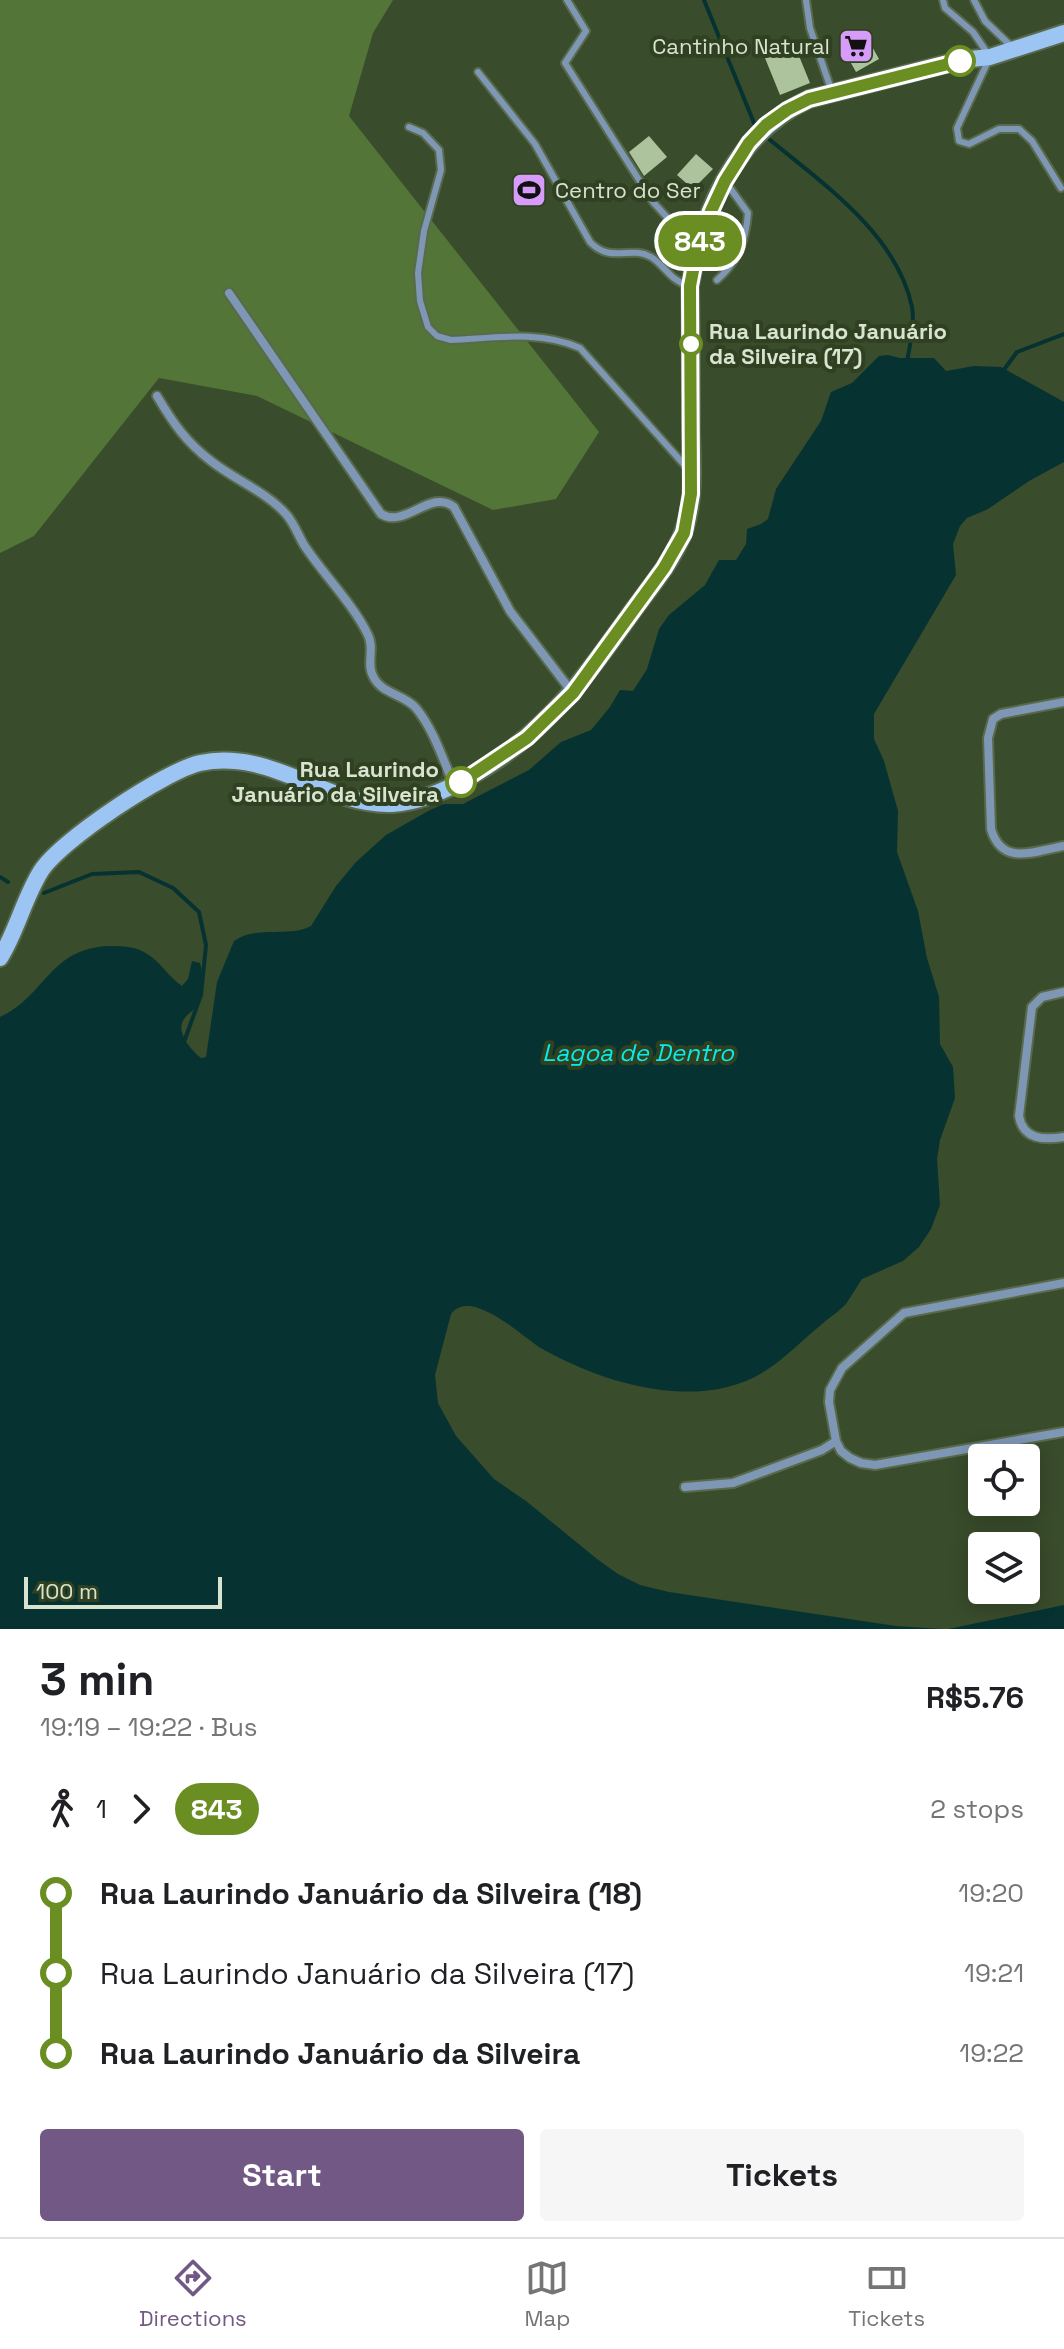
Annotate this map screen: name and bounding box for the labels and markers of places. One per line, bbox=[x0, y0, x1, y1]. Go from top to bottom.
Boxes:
supermarket icon: Cantinho Natural bbox=[837, 27, 875, 65]
place label: Cantinho Natural bbox=[652, 32, 830, 60]
unlabelled marker bbox=[945, 46, 975, 76]
sports icon: Centro do Ser bbox=[510, 171, 548, 209]
place label: Centro do Ser bbox=[555, 176, 701, 204]
place label: Rua Laurindo Januário da Silveira (17) bbox=[709, 317, 947, 370]
marker: Rua Laurindo Januário da Silveira (17) bbox=[680, 333, 702, 355]
place label: Rua Laurindo Januário da Silveira bbox=[232, 755, 439, 808]
marker: Rua Laurindo Januário da Silveira bbox=[446, 767, 476, 797]

